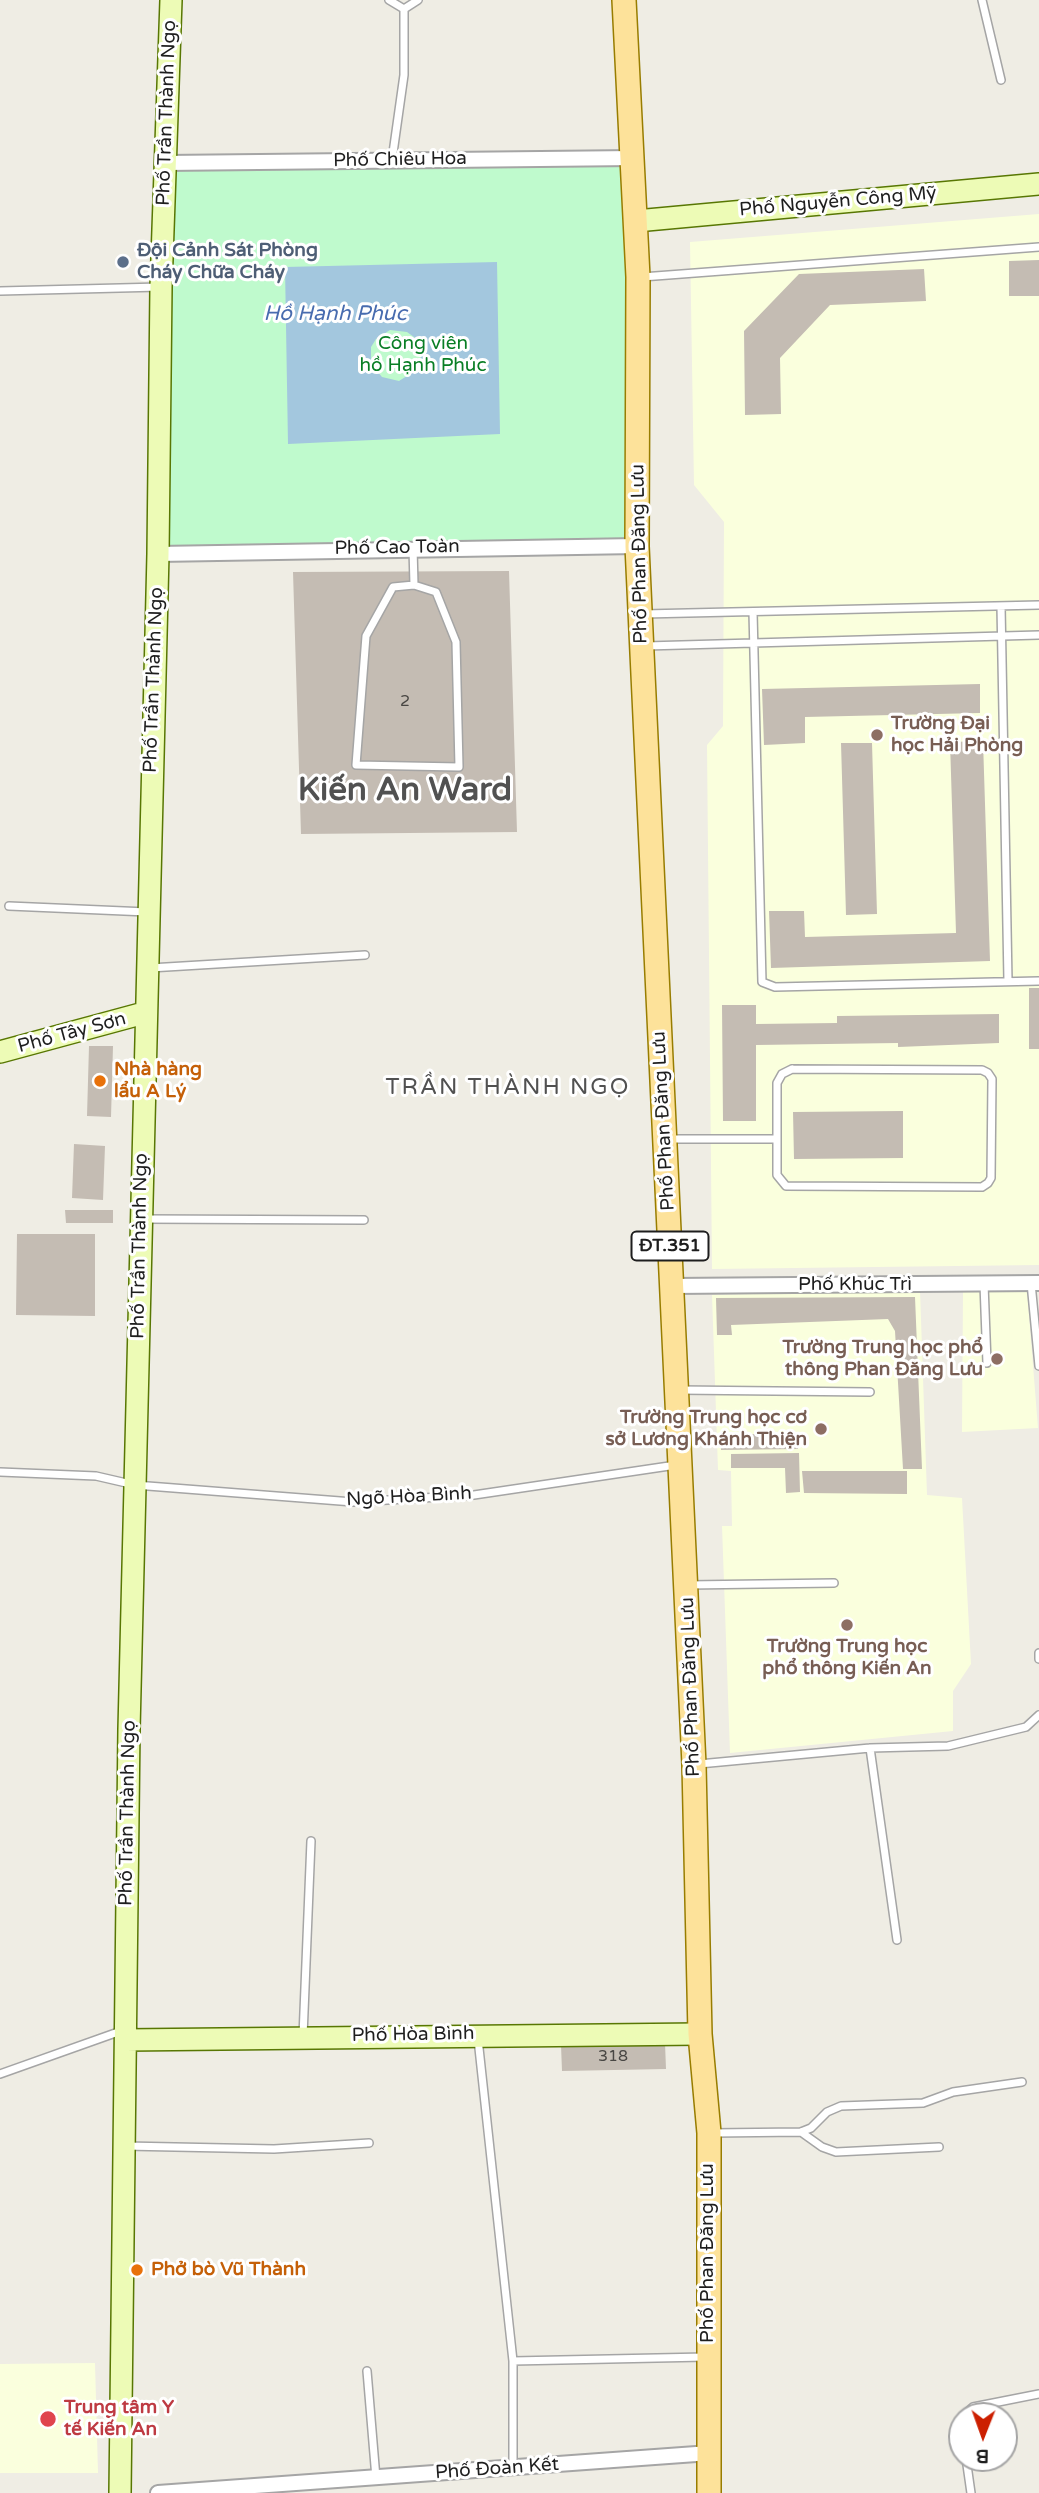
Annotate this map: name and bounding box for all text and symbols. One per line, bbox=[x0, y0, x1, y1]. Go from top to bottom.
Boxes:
street label: Phố Trần Thành Ngọ bbox=[152, 20, 182, 206]
street label: Phố Chiêu Hoa bbox=[333, 147, 467, 173]
street label: Phố Nguyễn Công Mỹ bbox=[738, 182, 938, 222]
place label: Đội Cảnh Sát Phòng Cháy Chữa Cháy bbox=[137, 240, 318, 284]
marker: Đội Cảnh Sát Phòng Cháy Chữa Cháy bbox=[115, 254, 131, 270]
water label: Hồ Hạnh Phúc bbox=[263, 301, 407, 327]
park label: Công viên hồ Hạnh Phúc bbox=[359, 333, 487, 377]
street label: Phố Phan Đăng Lưu bbox=[627, 464, 653, 644]
street label: Phố Cao Toàn bbox=[334, 536, 460, 560]
street label: Phố Trần Thành Ngọ bbox=[139, 587, 169, 773]
house number: 2 bbox=[400, 692, 410, 712]
place label: Trường Đại học Hải Phòng bbox=[891, 713, 1023, 757]
marker: Trường Đại học Hải Phòng bbox=[869, 727, 885, 743]
district label: Kiến An Ward bbox=[298, 771, 512, 811]
street label: Phố Tây Sơn bbox=[15, 1008, 129, 1058]
street label: Phố Phan Đăng Lưu bbox=[648, 1031, 680, 1211]
place label: Nhà hàng lẩu A Lý bbox=[114, 1059, 202, 1103]
marker: Nhà hàng lẩu A Lý bbox=[92, 1073, 108, 1089]
district label: TRẦN THÀNH NGỌ bbox=[387, 1074, 629, 1102]
street label: Phố Trần Thành Ngọ bbox=[127, 1153, 153, 1339]
road number: ĐT.351 bbox=[632, 1232, 708, 1260]
street label: Phố Khúc Trì bbox=[798, 1274, 912, 1296]
place label: Trường Trung học phổ thông Phan Đăng Lưu bbox=[782, 1337, 983, 1381]
marker: Trường Trung học phổ thông Phan Đăng Lưu bbox=[989, 1351, 1005, 1367]
place label: Trường Trung học cơ sở Lương Khánh Thiện bbox=[605, 1407, 807, 1451]
marker: Trường Trung học cơ sở Lương Khánh Thiện bbox=[813, 1421, 829, 1437]
street label: Ngõ Hòa Bình bbox=[346, 1482, 472, 1512]
street label: Phố Phan Đăng Lưu bbox=[676, 1597, 706, 1777]
marker: Trường Trung học phổ thông Kiến An bbox=[839, 1617, 855, 1633]
place label: Trường Trung học phổ thông Kiến An bbox=[762, 1636, 932, 1680]
street label: Phố Trần Thành Ngọ bbox=[115, 1720, 141, 1906]
street label: Phố Hòa Bình bbox=[351, 2023, 475, 2047]
house number: 318 bbox=[598, 2047, 628, 2067]
street label: Phố Phan Đăng Lưu bbox=[697, 2163, 719, 2343]
place label: Phở bò Vũ Thành bbox=[151, 2259, 306, 2281]
marker: Phở bò Vũ Thành bbox=[129, 2262, 145, 2278]
place label: Trung tâm Y tế Kiến An bbox=[64, 2397, 174, 2441]
north arrow bbox=[948, 2402, 1018, 2472]
marker: Trung tâm Y tế Kiến An bbox=[38, 2409, 58, 2429]
text: B bbox=[976, 2445, 989, 2467]
street label: Phố Đoàn Kết bbox=[434, 2453, 560, 2485]

